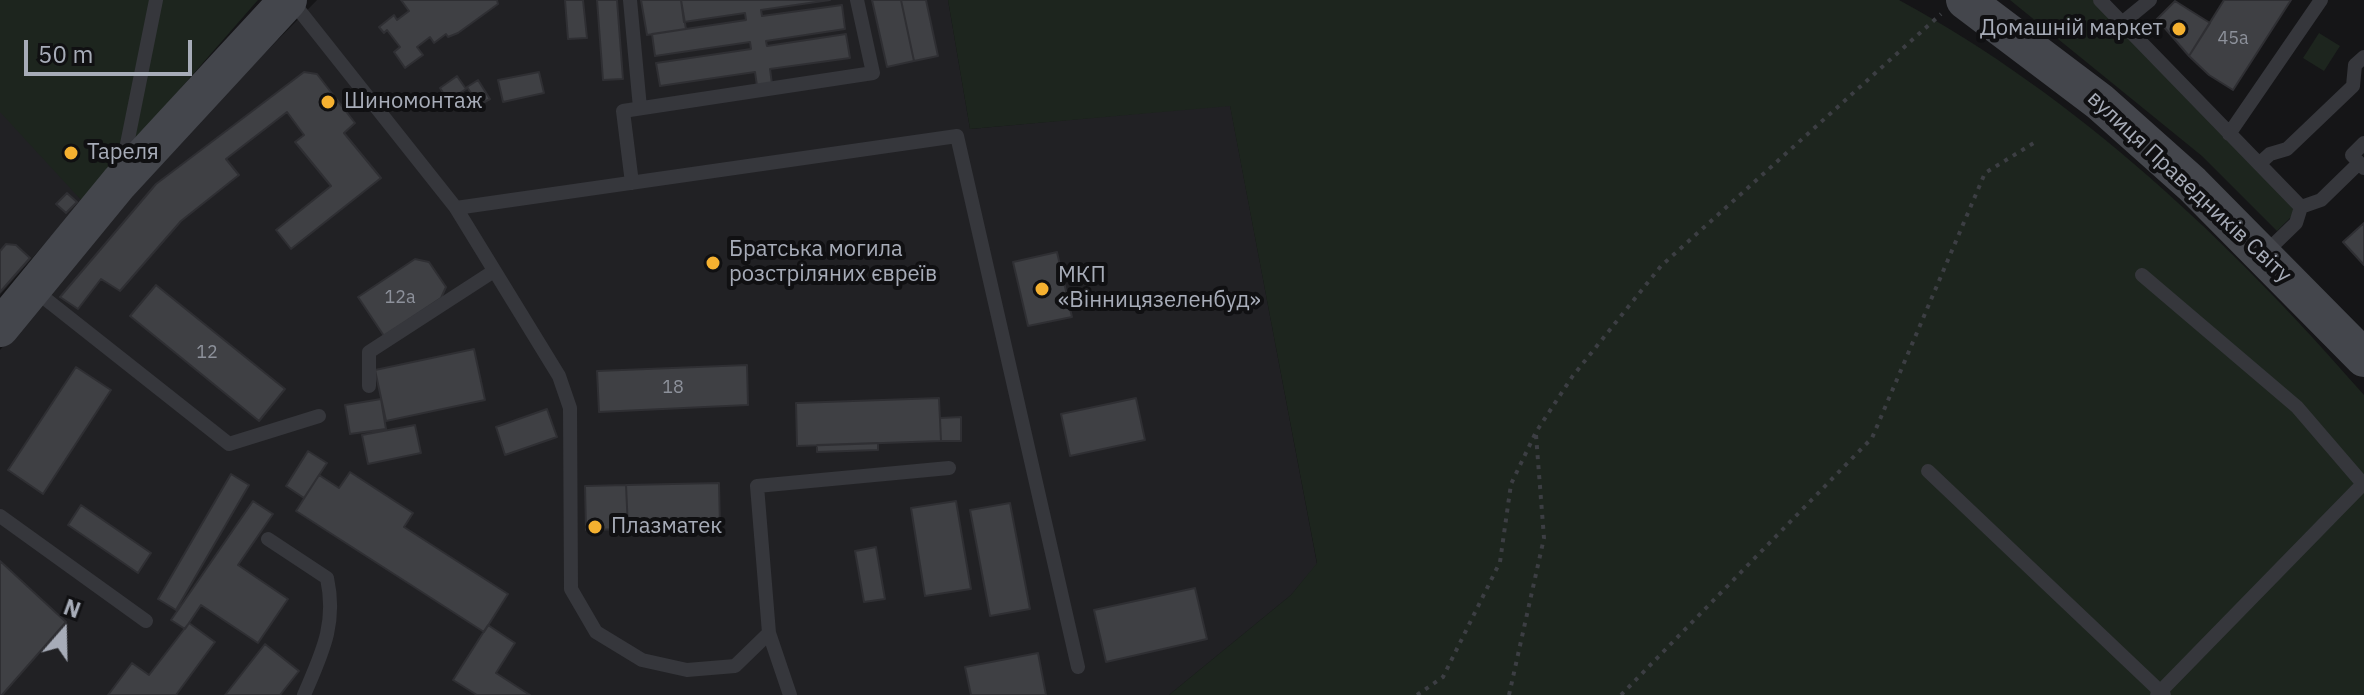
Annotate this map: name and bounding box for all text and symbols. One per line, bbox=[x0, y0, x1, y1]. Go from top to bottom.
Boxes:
place label: Домашній маркет bbox=[1980, 16, 2163, 42]
marker: Домашній маркет bbox=[2170, 20, 2188, 38]
scale bar bbox=[28, 24, 196, 74]
house number: 45а bbox=[2217, 28, 2249, 50]
text: 50 m bbox=[38, 38, 93, 70]
street label: вулиця Праведників Світу bbox=[2081, 85, 2297, 289]
place label: Шиномонтаж bbox=[344, 89, 483, 115]
marker: Шиномонтаж bbox=[319, 93, 337, 111]
place label: Тареля bbox=[87, 140, 159, 166]
marker: Тареля bbox=[62, 144, 80, 162]
place label: Братська могила розстріляних євреїв bbox=[729, 237, 937, 288]
marker: Братська могила розстріляних євреїв bbox=[704, 254, 722, 272]
place label: МКП «Вінницязеленбуд» bbox=[1058, 263, 1261, 314]
marker: МКП «Вінницязеленбуд» bbox=[1033, 280, 1051, 298]
house number: 12а bbox=[384, 287, 416, 309]
house number: 12 bbox=[196, 342, 218, 364]
house number: 18 bbox=[662, 377, 684, 399]
place label: Плазматек bbox=[611, 514, 722, 540]
marker: Плазматек bbox=[586, 518, 604, 536]
north arrow bbox=[24, 591, 104, 671]
text: N bbox=[60, 592, 85, 624]

